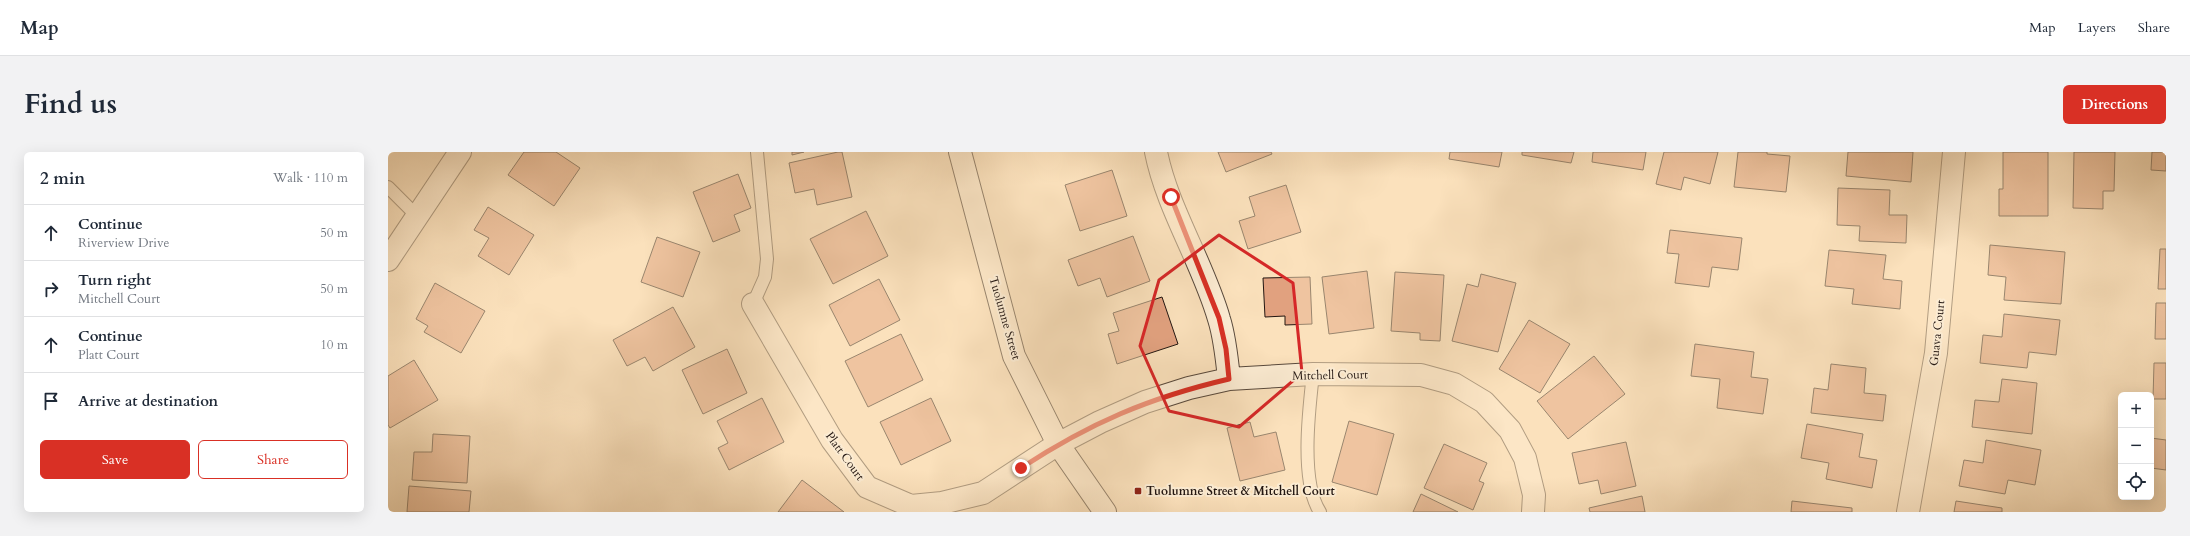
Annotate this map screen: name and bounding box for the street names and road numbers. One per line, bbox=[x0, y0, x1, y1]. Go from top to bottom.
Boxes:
street label: Tuolumne Street bbox=[985, 274, 1025, 362]
street label: Guava Court bbox=[1926, 299, 1948, 367]
street label: Mitchell Court bbox=[1292, 366, 1368, 384]
street label: Platt Court bbox=[822, 428, 868, 484]

